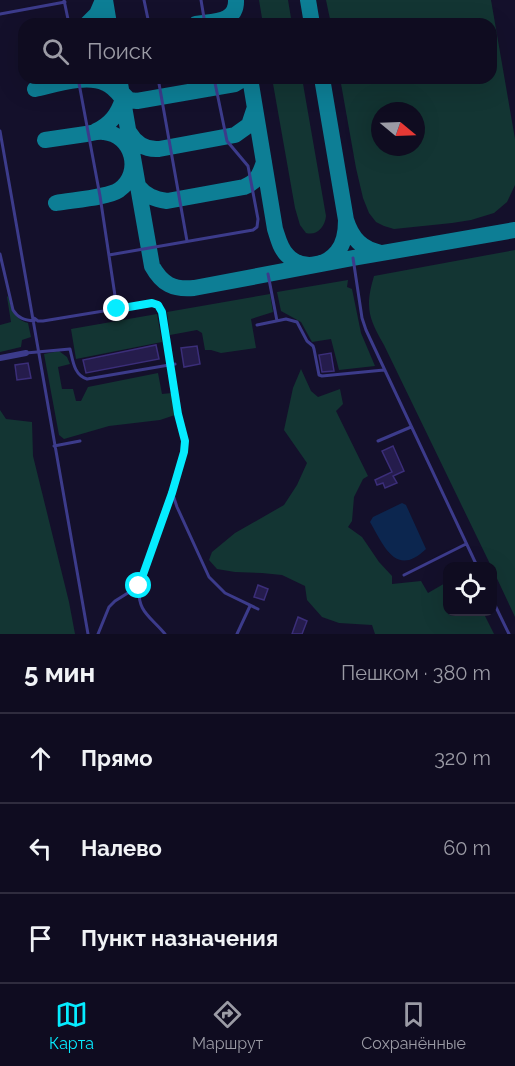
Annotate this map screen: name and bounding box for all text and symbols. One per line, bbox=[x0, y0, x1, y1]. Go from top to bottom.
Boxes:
search box bbox=[18, 18, 497, 84]
icon: search bbox=[39, 35, 72, 68]
text: Поиск bbox=[87, 38, 152, 64]
north arrow bbox=[371, 102, 425, 156]
route end bbox=[103, 295, 129, 321]
map controls bbox=[443, 562, 497, 616]
button: locate bbox=[443, 562, 497, 616]
route start bbox=[125, 572, 151, 598]
text: 5 мин bbox=[24, 658, 95, 688]
text: Пешком · 380 m bbox=[341, 661, 491, 685]
icon: ahead bbox=[24, 742, 57, 775]
text: Прямо bbox=[81, 745, 153, 771]
text: 320 m bbox=[434, 746, 491, 770]
icon: left bbox=[24, 832, 57, 865]
text: Налево bbox=[81, 835, 162, 861]
text: 60 m bbox=[443, 836, 491, 860]
icon: arrive bbox=[24, 922, 57, 955]
text: Пункт назначения bbox=[81, 925, 278, 951]
tab: Карта bbox=[49, 998, 94, 1053]
tab: Маршрут bbox=[192, 998, 263, 1053]
tab: Сохранённые bbox=[361, 998, 466, 1053]

